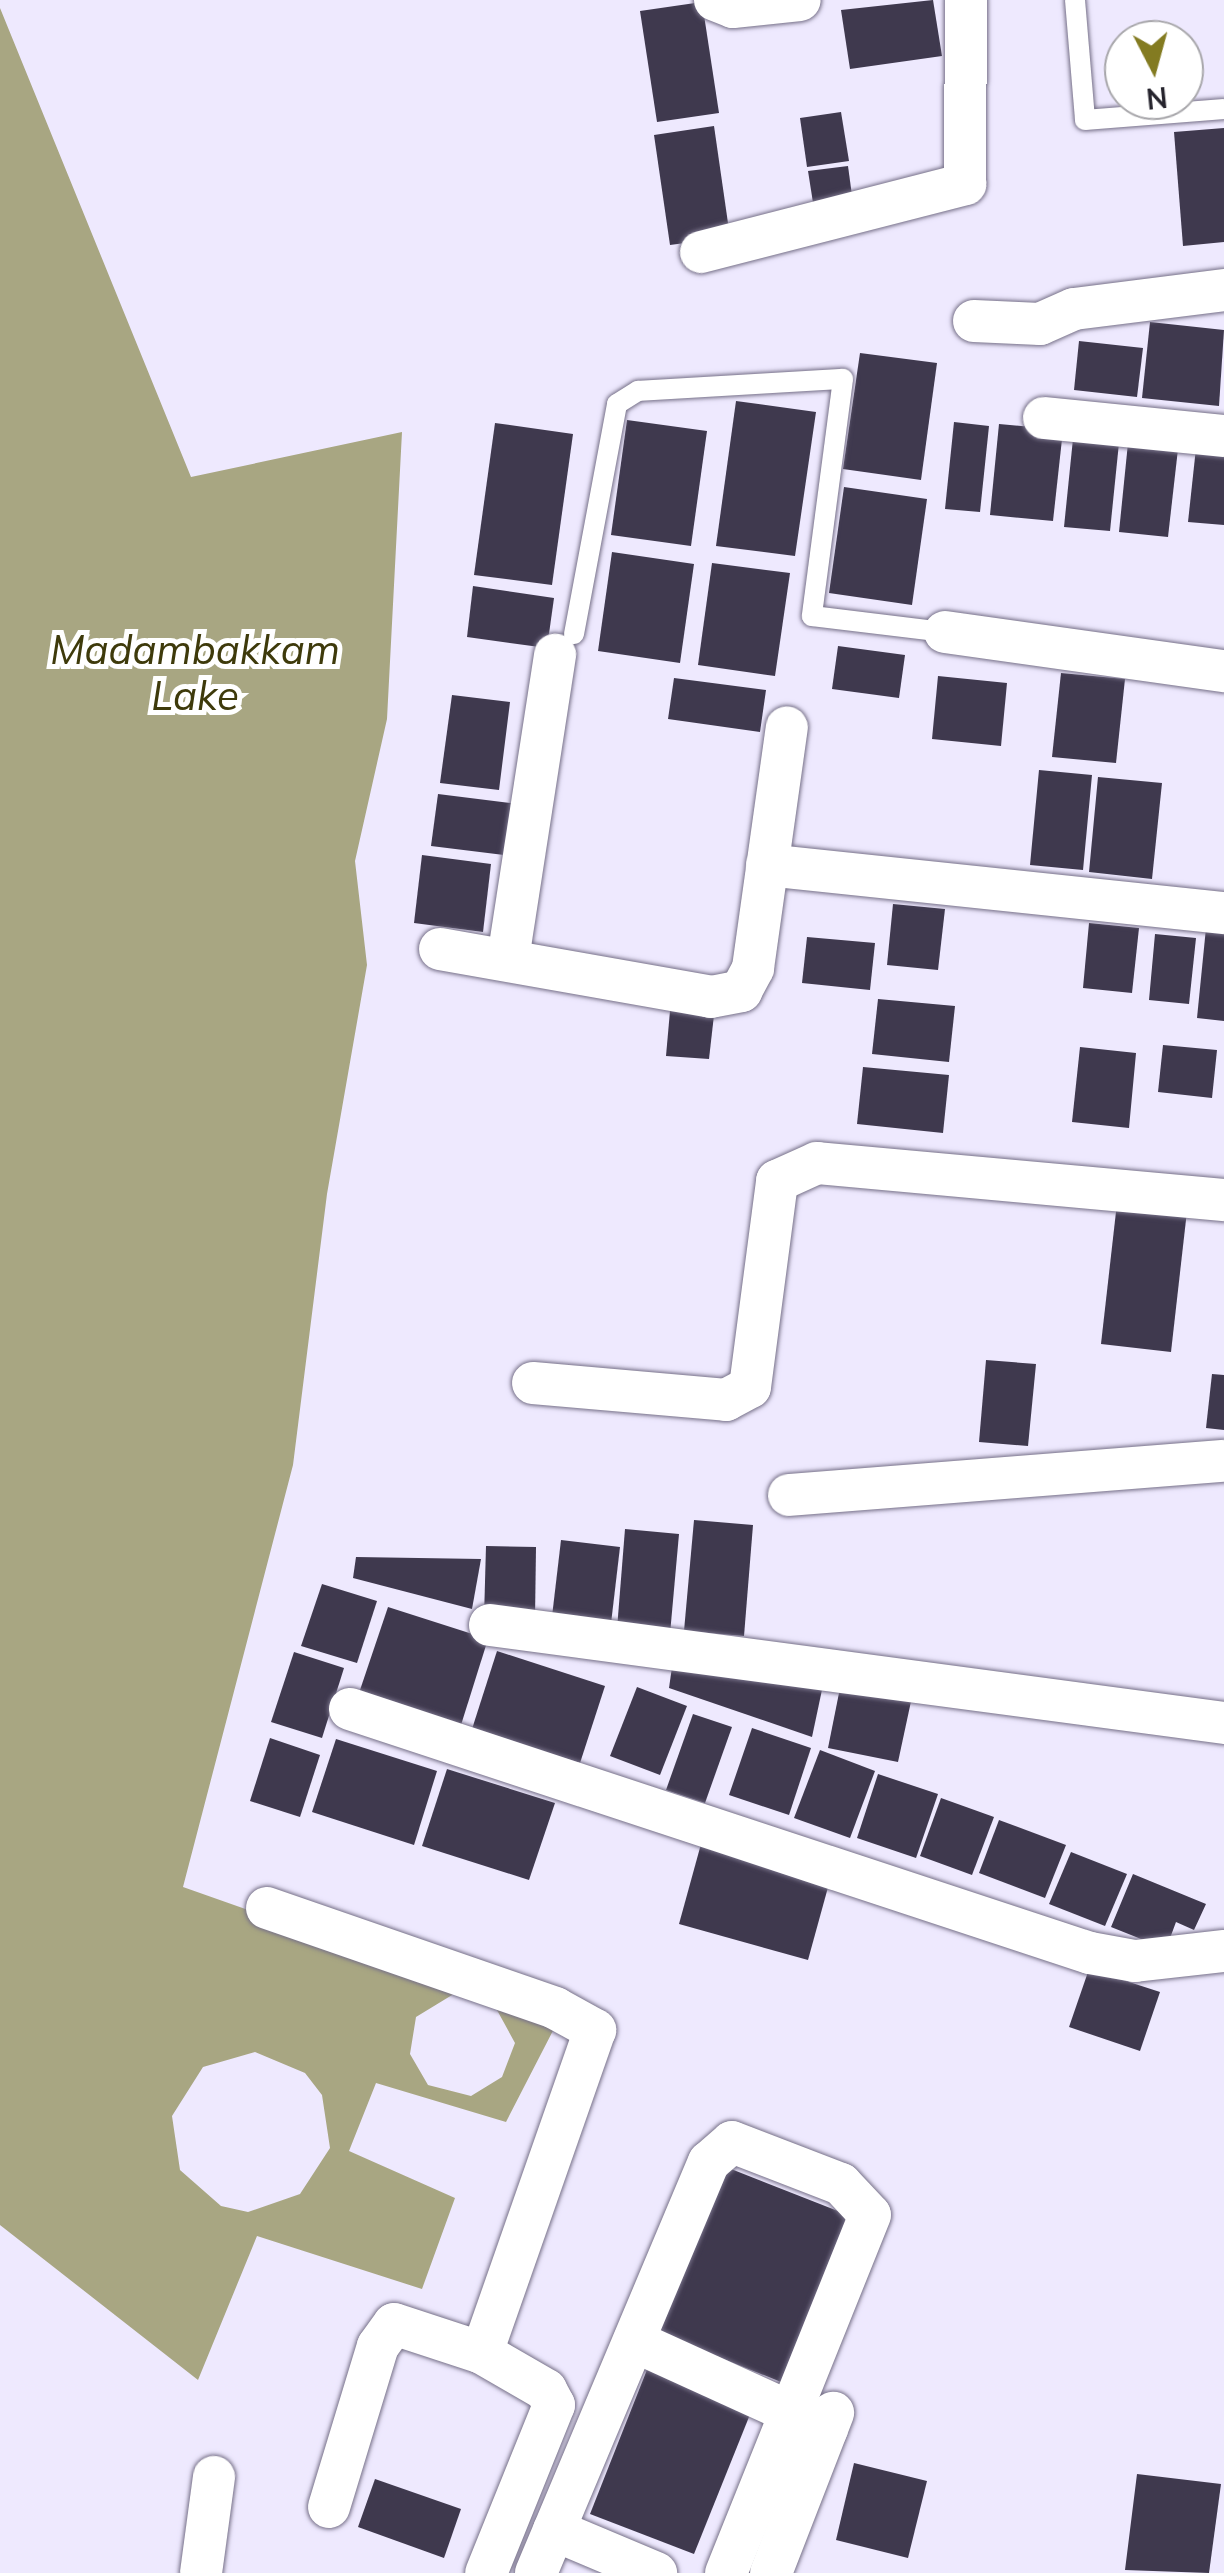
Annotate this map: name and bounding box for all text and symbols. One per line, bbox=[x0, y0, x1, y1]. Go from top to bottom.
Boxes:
north arrow bbox=[1104, 20, 1204, 120]
text: N bbox=[1145, 80, 1169, 117]
water label: Madambakkam Lake bbox=[50, 625, 340, 719]

